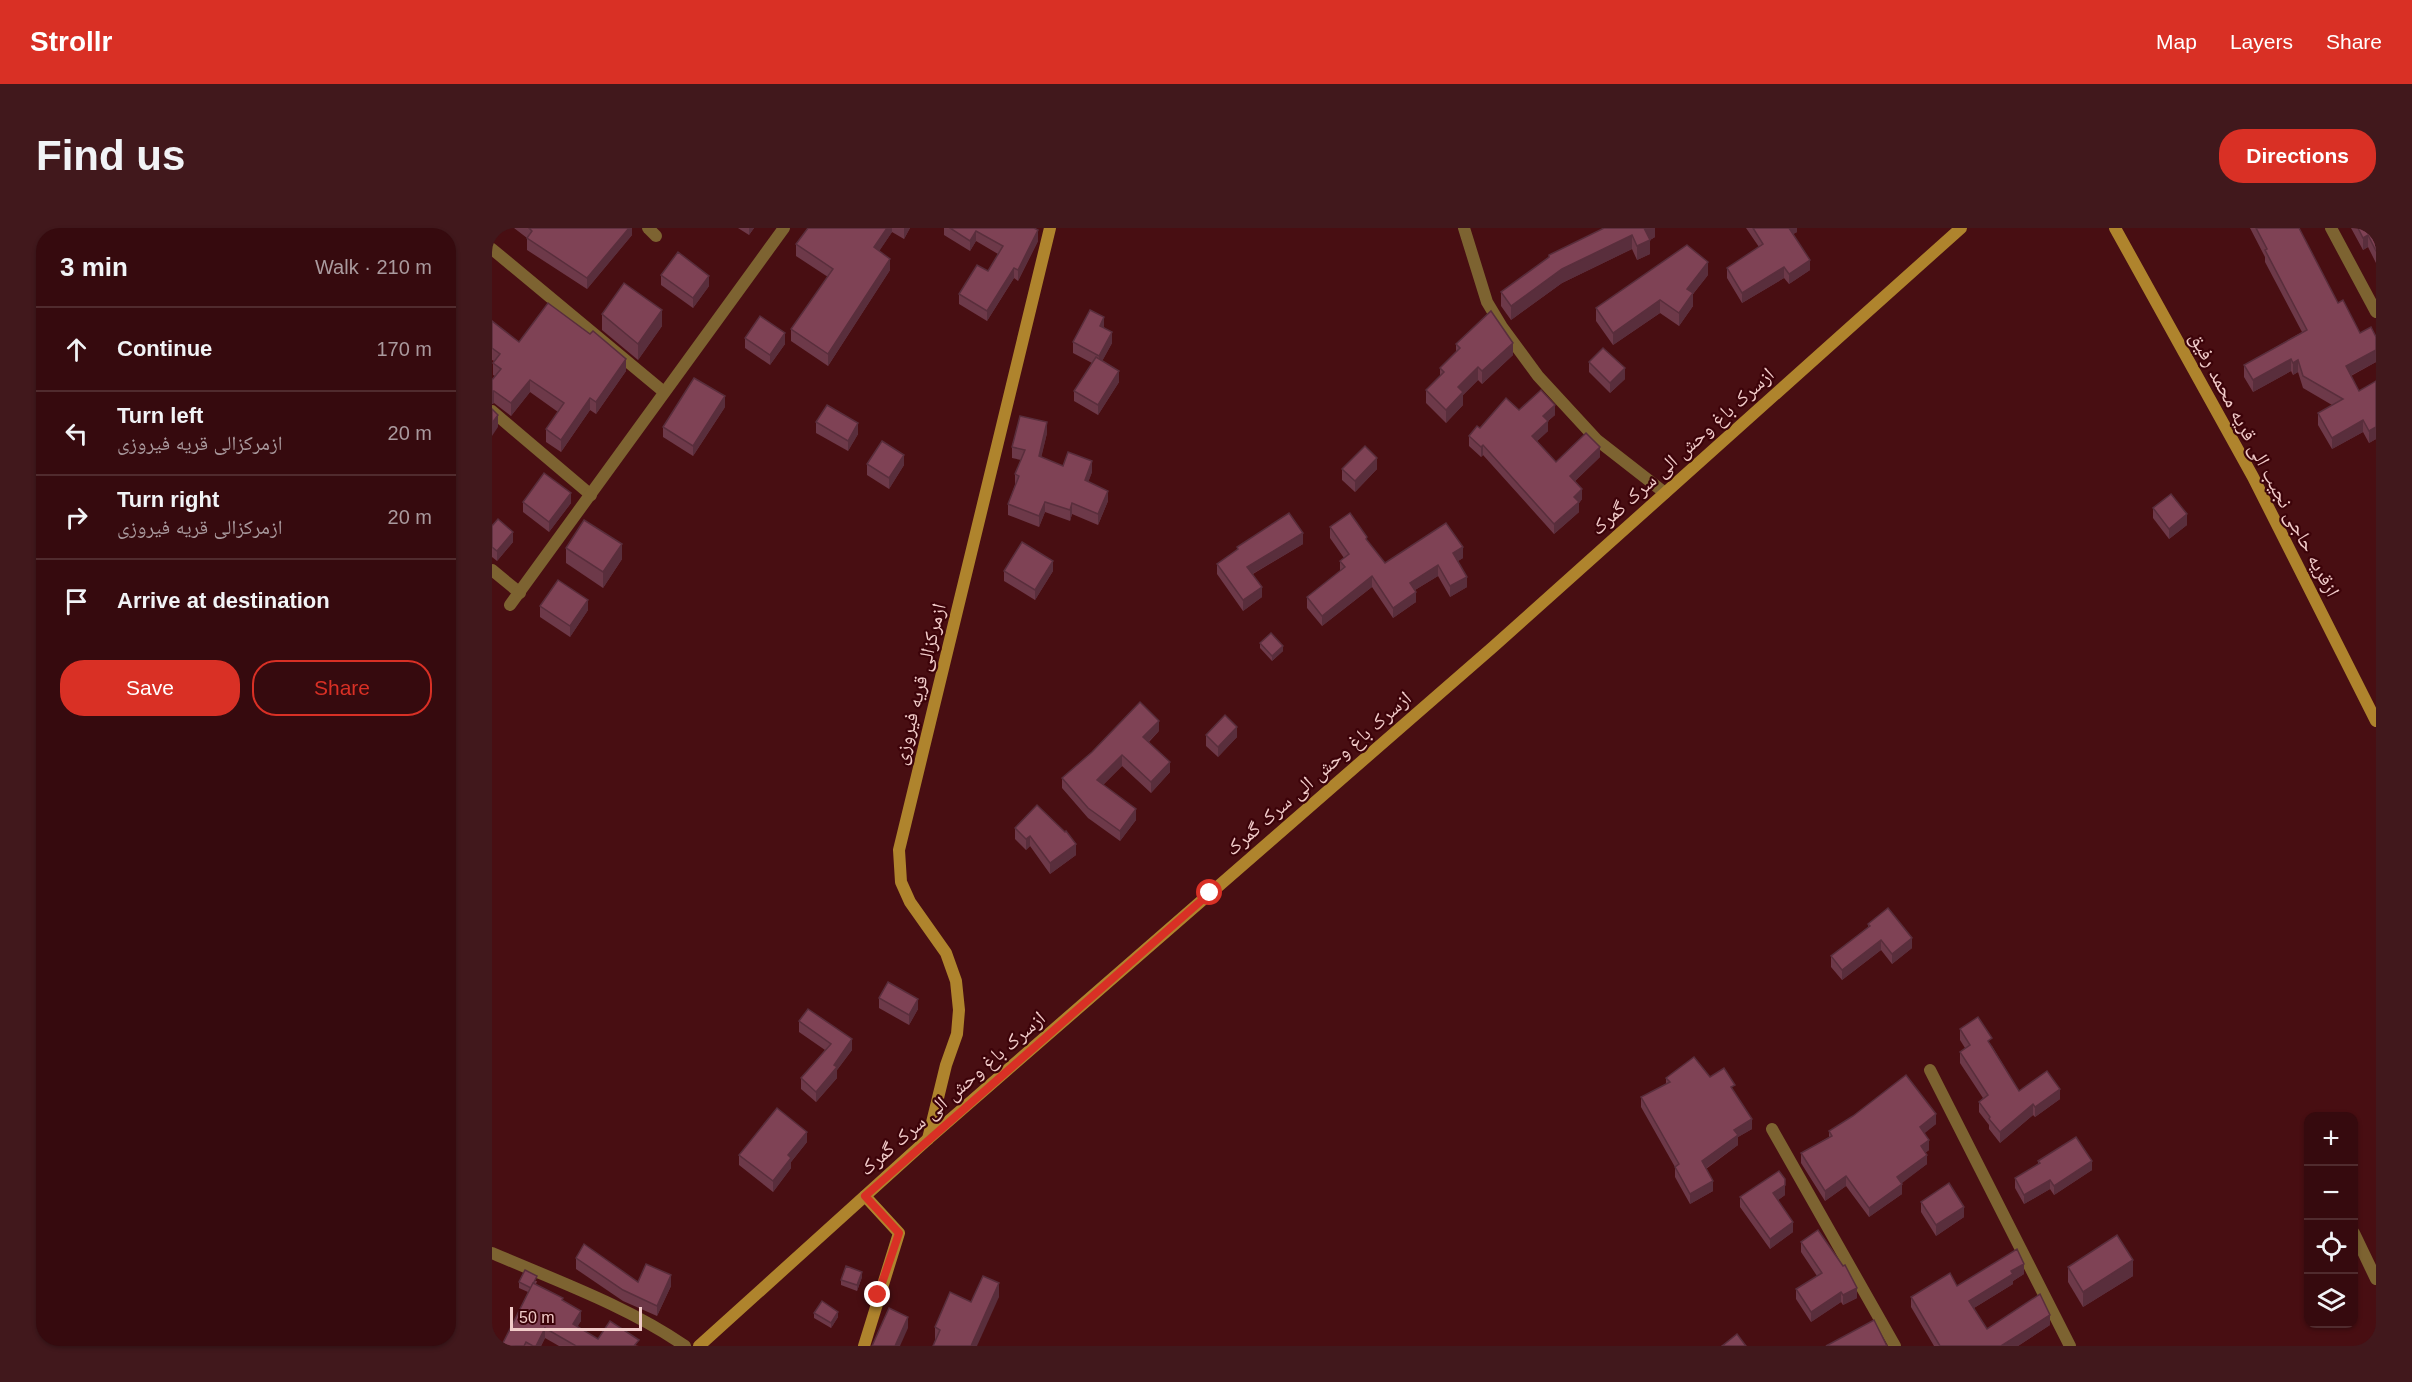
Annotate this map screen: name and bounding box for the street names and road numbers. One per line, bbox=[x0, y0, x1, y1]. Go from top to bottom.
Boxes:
street label: ازقریه حاجی نجیب الی قریه محمد رفیق bbox=[2185, 328, 2344, 600]
street label: ازسرک باغ وحش الی سرک گمرک bbox=[1586, 363, 1779, 540]
street label: ازمرکزالی قریه فیروزی bbox=[888, 601, 951, 767]
street label: ازسرک باغ وحش الی سرک گمرک bbox=[1221, 686, 1417, 861]
street label: ازسرک باغ وحش الی سرک گمرک bbox=[855, 1006, 1051, 1181]

